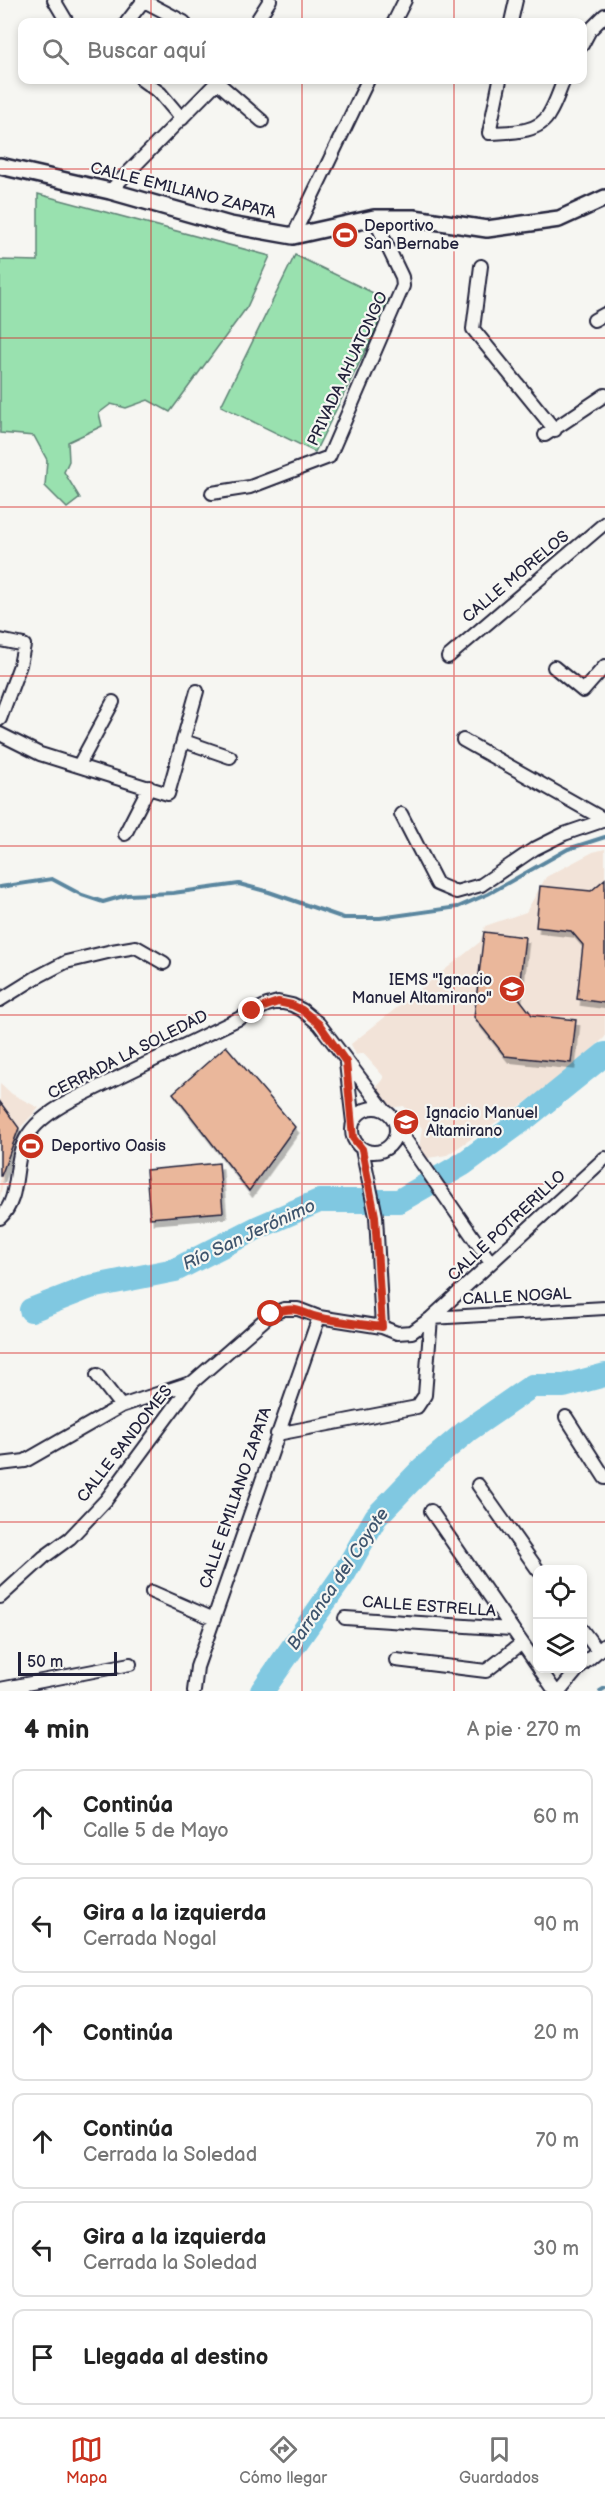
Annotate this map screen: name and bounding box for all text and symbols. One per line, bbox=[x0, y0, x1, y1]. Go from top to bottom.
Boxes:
search box bbox=[18, 18, 587, 84]
icon: search bbox=[39, 35, 72, 68]
text: Buscar aquí bbox=[87, 38, 206, 65]
street label: CALLE EMILIANO ZAPATA bbox=[88, 159, 278, 223]
place label: Deportivo San Bernabe bbox=[364, 217, 459, 254]
sports icon: Deportivo San Bernabe bbox=[330, 220, 360, 250]
street label: PRIVADA AHUATONGO bbox=[304, 289, 392, 449]
street label: CALLE MORELOS bbox=[459, 527, 573, 627]
place label: IEMS "Ignacio Manuel Altamirano" bbox=[352, 971, 492, 1008]
school or university icon: IEMS "Ignacio Manuel Altamirano" bbox=[497, 974, 527, 1004]
route end bbox=[238, 997, 264, 1023]
street label: CERRADA LA SOLEDAD bbox=[45, 1006, 211, 1104]
place label: Ignacio Manuel Altamirano bbox=[426, 1104, 538, 1141]
school or university icon: Ignacio Manuel Altamirano bbox=[391, 1107, 421, 1137]
sports icon: Deportivo Oasis bbox=[16, 1131, 46, 1161]
place label: Deportivo Oasis bbox=[51, 1137, 166, 1156]
street label: CALLE POTRERILLO bbox=[444, 1167, 570, 1285]
water label: Río San Jerónimo bbox=[179, 1195, 319, 1275]
street label: CALLE NOGAL bbox=[462, 1285, 573, 1309]
route start bbox=[257, 1300, 283, 1326]
street label: CALLE SANDOMES bbox=[73, 1382, 177, 1506]
street label: CALLE EMILIANO ZAPATA bbox=[196, 1405, 276, 1591]
water label: Barranca del Coyote bbox=[283, 1504, 393, 1654]
map controls bbox=[533, 1565, 587, 1673]
button: locate bbox=[533, 1565, 587, 1619]
street label: CALLE ESTRELLA bbox=[361, 1593, 497, 1621]
button: layers bbox=[533, 1619, 587, 1673]
scale bar bbox=[18, 1649, 117, 1676]
text: 50 m bbox=[27, 1653, 63, 1672]
text: 4 min bbox=[24, 1715, 89, 1746]
text: A pie · 270 m bbox=[467, 1718, 581, 1742]
text: Continúa bbox=[83, 1792, 173, 1819]
icon: ahead bbox=[26, 1801, 59, 1834]
text: 60 m bbox=[533, 1805, 579, 1829]
text: Calle 5 de Mayo bbox=[83, 1819, 229, 1843]
text: Gira a la izquierda bbox=[83, 1900, 267, 1927]
icon: left bbox=[26, 1909, 59, 1942]
text: 90 m bbox=[534, 1913, 579, 1937]
text: Cerrada Nogal bbox=[83, 1927, 216, 1951]
icon: ahead bbox=[26, 2017, 59, 2050]
text: Continúa bbox=[83, 2020, 173, 2047]
text: 20 m bbox=[534, 2021, 579, 2045]
text: Continúa bbox=[83, 2116, 173, 2143]
icon: ahead bbox=[26, 2125, 59, 2158]
text: 70 m bbox=[535, 2129, 579, 2153]
text: Cerrada la Soledad bbox=[83, 2143, 257, 2167]
text: Gira a la izquierda bbox=[83, 2224, 267, 2251]
icon: left bbox=[26, 2233, 59, 2266]
text: 30 m bbox=[533, 2237, 579, 2261]
text: Cerrada la Soledad bbox=[83, 2251, 257, 2275]
icon: arrive bbox=[26, 2341, 59, 2374]
text: Llegada al destino bbox=[83, 2344, 268, 2371]
tab: Mapa bbox=[66, 2433, 107, 2488]
tab: Cómo llegar bbox=[239, 2433, 327, 2488]
tab: Guardados bbox=[459, 2433, 539, 2488]

